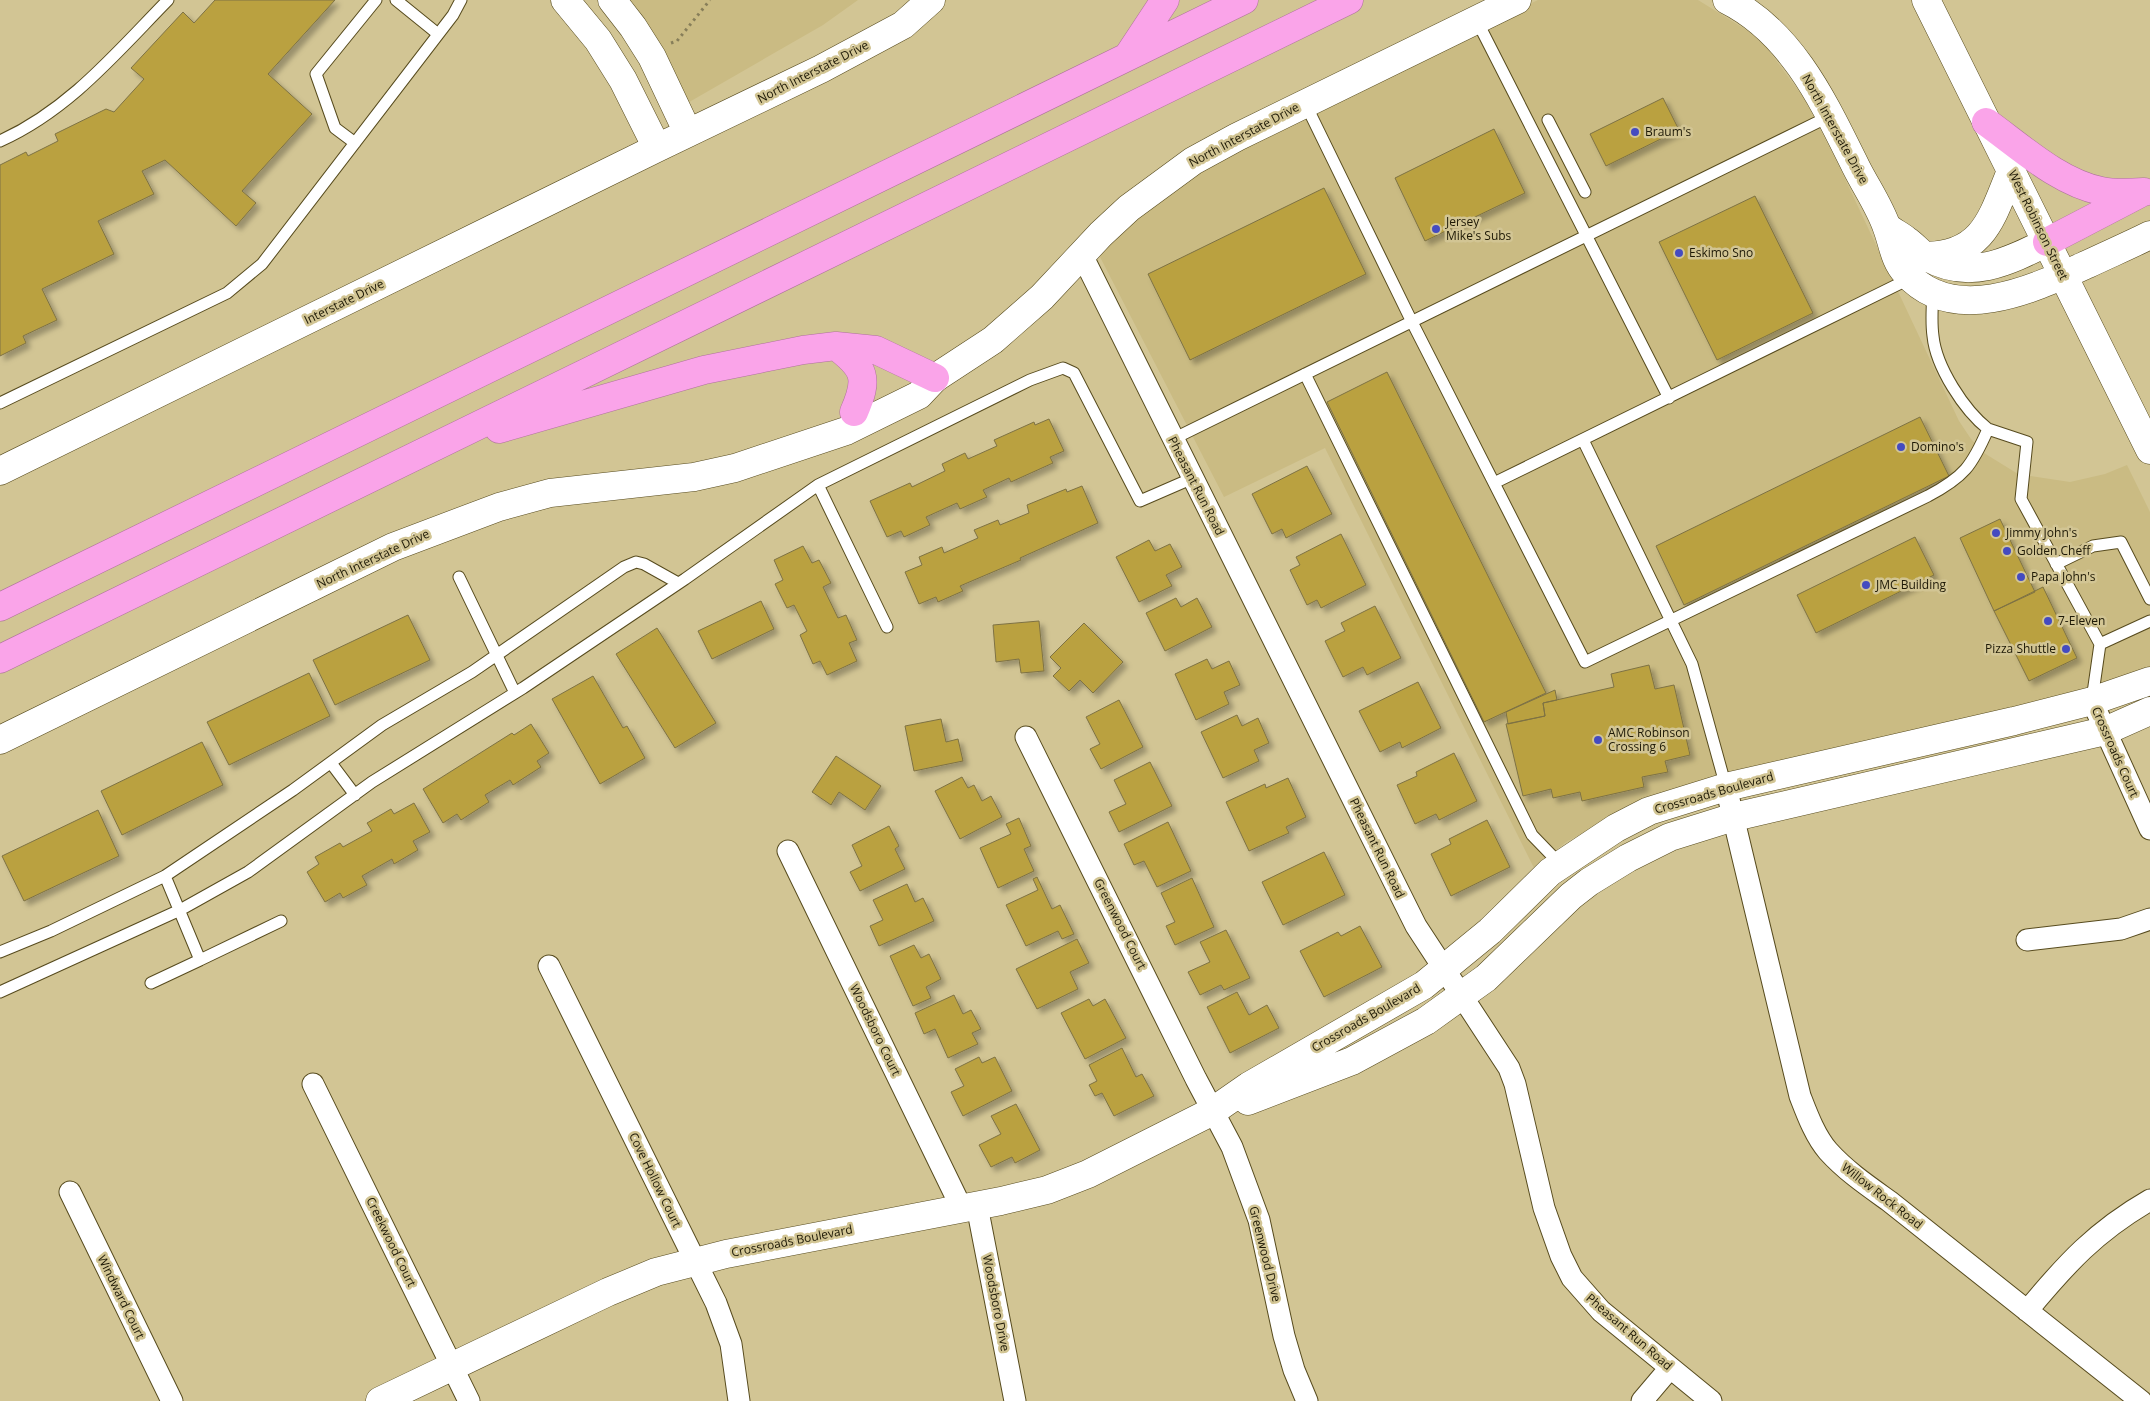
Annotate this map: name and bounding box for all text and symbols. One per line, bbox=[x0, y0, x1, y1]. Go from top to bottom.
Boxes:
street label: North Interstate Drive bbox=[754, 36, 872, 107]
street label: North Interstate Drive bbox=[1798, 71, 1873, 187]
street label: North Interstate Drive bbox=[1186, 98, 1302, 171]
place label: Braum's bbox=[1645, 123, 1691, 140]
marker: Braum's bbox=[1629, 126, 1641, 138]
street label: West Robinson Street bbox=[2004, 167, 2072, 283]
place label: Jersey Mike's Subs bbox=[1445, 213, 1512, 244]
marker: Jersey Mike's Subs bbox=[1430, 223, 1442, 235]
place label: Eskimo Sno bbox=[1689, 244, 1753, 261]
marker: Eskimo Sno bbox=[1673, 247, 1685, 259]
street label: Interstate Drive bbox=[301, 275, 387, 328]
street label: Pheasant Run Road bbox=[1164, 433, 1229, 538]
place label: Domino's bbox=[1911, 438, 1964, 455]
marker: Domino's bbox=[1895, 441, 1907, 453]
place label: Jimmy John's bbox=[2005, 524, 2077, 541]
street label: North Interstate Drive bbox=[314, 525, 432, 592]
marker: Jimmy John's bbox=[1990, 527, 2002, 539]
place label: Golden Cheff bbox=[2017, 542, 2091, 559]
marker: Golden Cheff bbox=[2001, 545, 2013, 557]
place label: Papa John's bbox=[2031, 568, 2096, 585]
marker: Papa John's bbox=[2015, 571, 2027, 583]
place label: JMC Building bbox=[1875, 576, 1947, 593]
marker: JMC Building bbox=[1860, 579, 1872, 591]
place label: 7-Eleven bbox=[2058, 612, 2105, 629]
marker: 7-Eleven bbox=[2042, 615, 2054, 627]
place label: Pizza Shuttle bbox=[1985, 640, 2056, 657]
marker: Pizza Shuttle bbox=[2060, 643, 2072, 655]
street label: Crossroads Court bbox=[2088, 704, 2143, 800]
place label: AMC Robinson Crossing 6 bbox=[1608, 724, 1690, 755]
marker: AMC Robinson Crossing 6 bbox=[1592, 734, 1604, 746]
street label: Crossroads Boulevard bbox=[1652, 767, 1775, 818]
street label: Pheasant Run Road bbox=[1346, 795, 1409, 900]
street label: Greenwood Court bbox=[1090, 875, 1151, 972]
street label: Crossroads Boulevard bbox=[1308, 979, 1423, 1056]
street label: Woodsboro Court bbox=[846, 981, 905, 1078]
street label: Cove Hollow Court bbox=[625, 1129, 686, 1230]
street label: Willow Rock Road bbox=[1838, 1159, 1926, 1233]
street label: Creekwood Court bbox=[362, 1194, 421, 1289]
street label: Greenwood Drive bbox=[1245, 1204, 1286, 1304]
street label: Crossroads Boulevard bbox=[730, 1220, 854, 1261]
street label: Windward Court bbox=[94, 1252, 149, 1342]
street label: Woodsboro Drive bbox=[979, 1253, 1014, 1353]
street label: Pheasant Run Road bbox=[1583, 1289, 1676, 1374]

